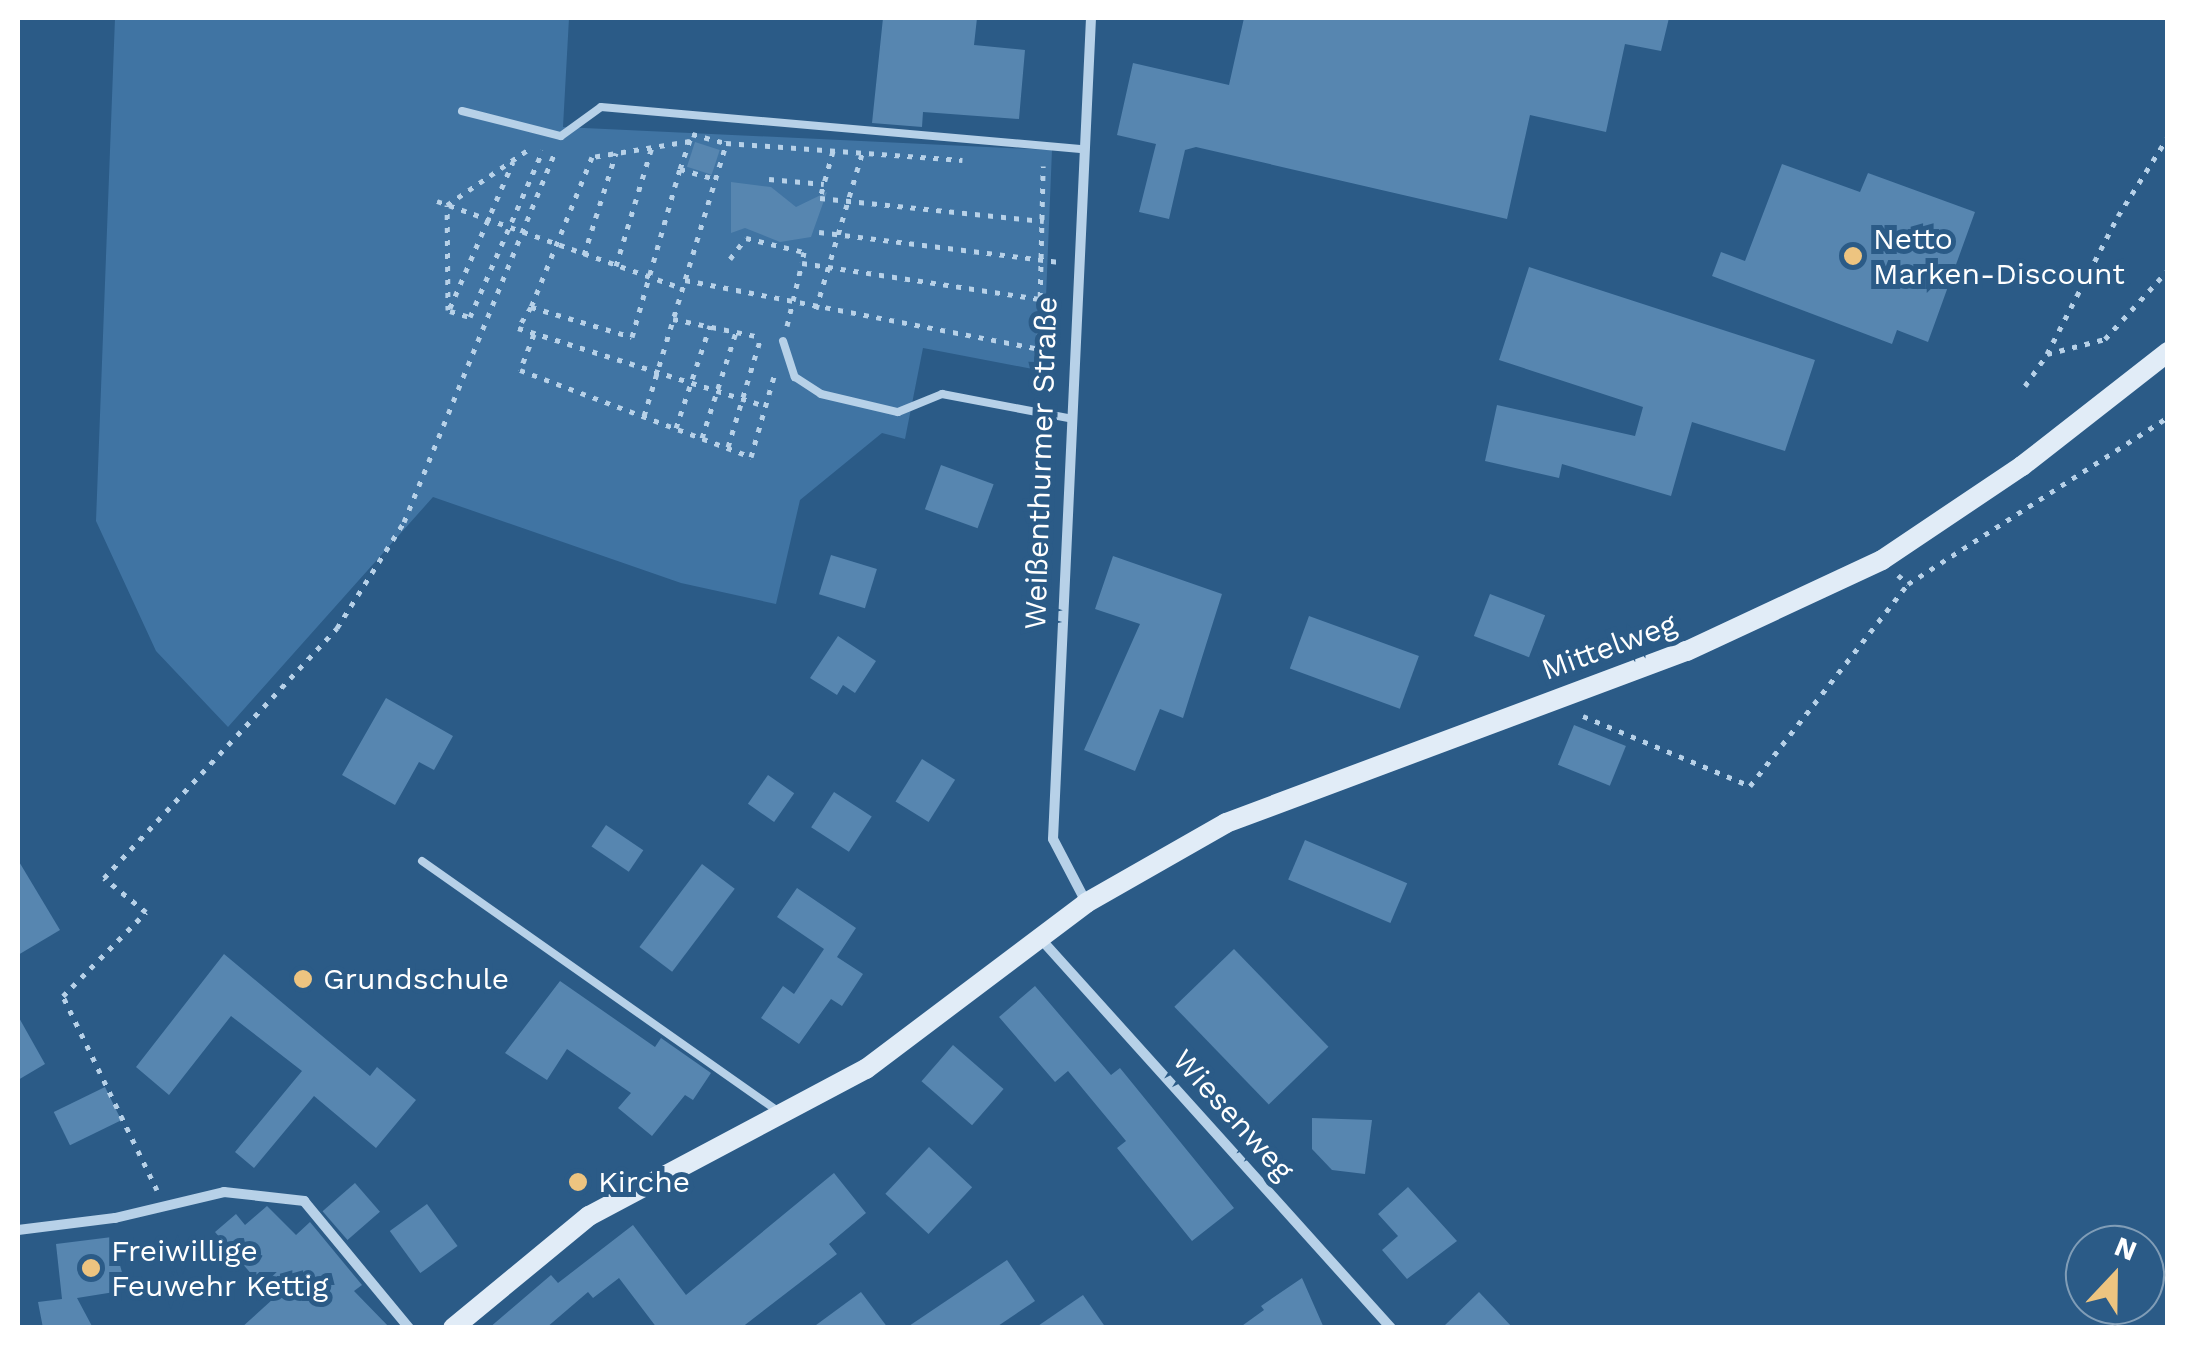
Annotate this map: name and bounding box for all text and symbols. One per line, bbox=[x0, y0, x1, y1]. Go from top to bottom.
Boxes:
place label: Netto Marken-Discount bbox=[1873, 221, 2125, 292]
marker: Netto Marken-Discount bbox=[1842, 245, 1864, 267]
street label: Weißenthurmer Straße bbox=[1017, 295, 1065, 631]
street label: Mittelweg bbox=[1537, 606, 1681, 688]
place label: Grundschule bbox=[323, 961, 509, 997]
marker: Grundschule bbox=[292, 968, 314, 990]
street label: Wiesenweg bbox=[1165, 1042, 1301, 1188]
place label: Kirche bbox=[598, 1164, 690, 1200]
marker: Kirche bbox=[567, 1171, 589, 1193]
north arrow bbox=[2065, 1225, 2165, 1325]
text: N bbox=[2110, 1229, 2141, 1268]
place label: Freiwillige Feuwehr Kettig bbox=[111, 1233, 329, 1304]
marker: Freiwillige Feuwehr Kettig bbox=[80, 1257, 102, 1279]

